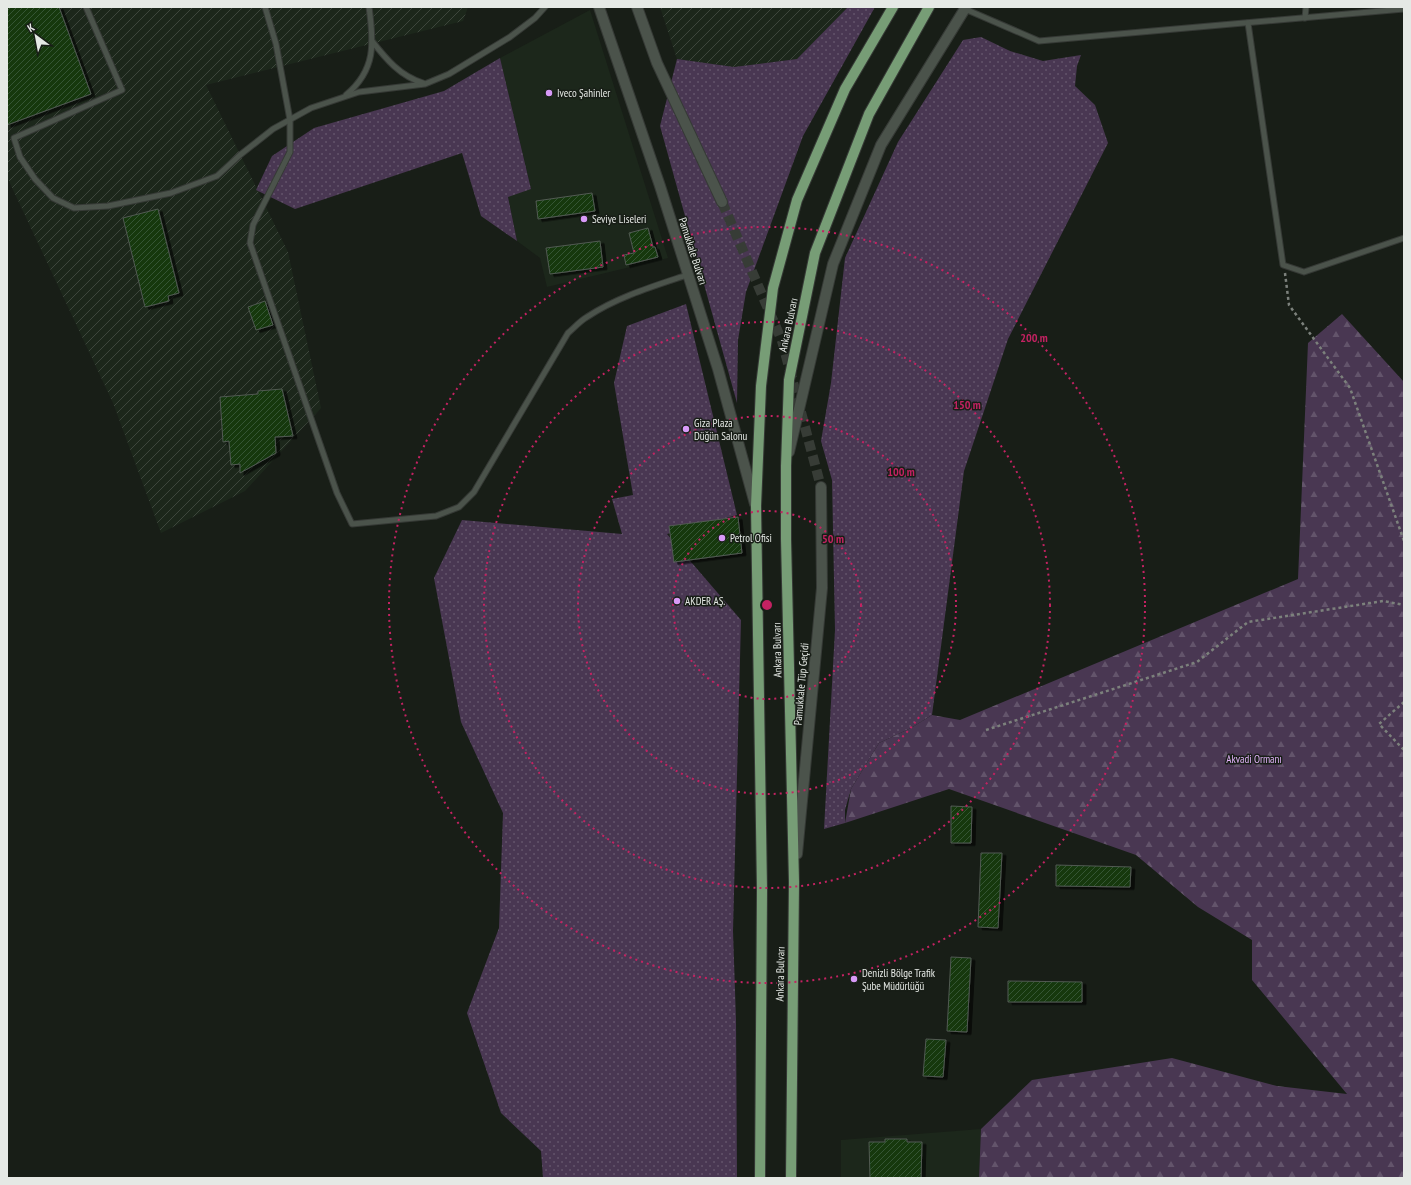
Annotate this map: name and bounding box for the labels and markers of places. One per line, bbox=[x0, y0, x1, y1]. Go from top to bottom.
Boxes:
place label: Iveco Şahinler bbox=[557, 86, 610, 100]
marker: Iveco Şahinler bbox=[544, 88, 554, 98]
place label: Seviye Liseleri bbox=[592, 212, 646, 226]
marker: Seviye Liseleri bbox=[579, 214, 589, 224]
place label: Giza Plaza Düğün Salonu bbox=[694, 416, 747, 443]
marker: Giza Plaza Düğün Salonu bbox=[681, 424, 691, 434]
place label: Petrol Ofisi bbox=[730, 531, 772, 545]
marker: Petrol Ofisi bbox=[717, 533, 727, 543]
place label: AKDER AŞ. bbox=[685, 594, 725, 608]
marker: AKDER AŞ. bbox=[672, 596, 682, 606]
centre of rings bbox=[760, 598, 774, 612]
place label: Denizli Bölge Trafik Şube Müdürlüğü bbox=[862, 966, 936, 993]
marker: Denizli Bölge Trafik Şube Müdürlüğü bbox=[849, 974, 859, 984]

